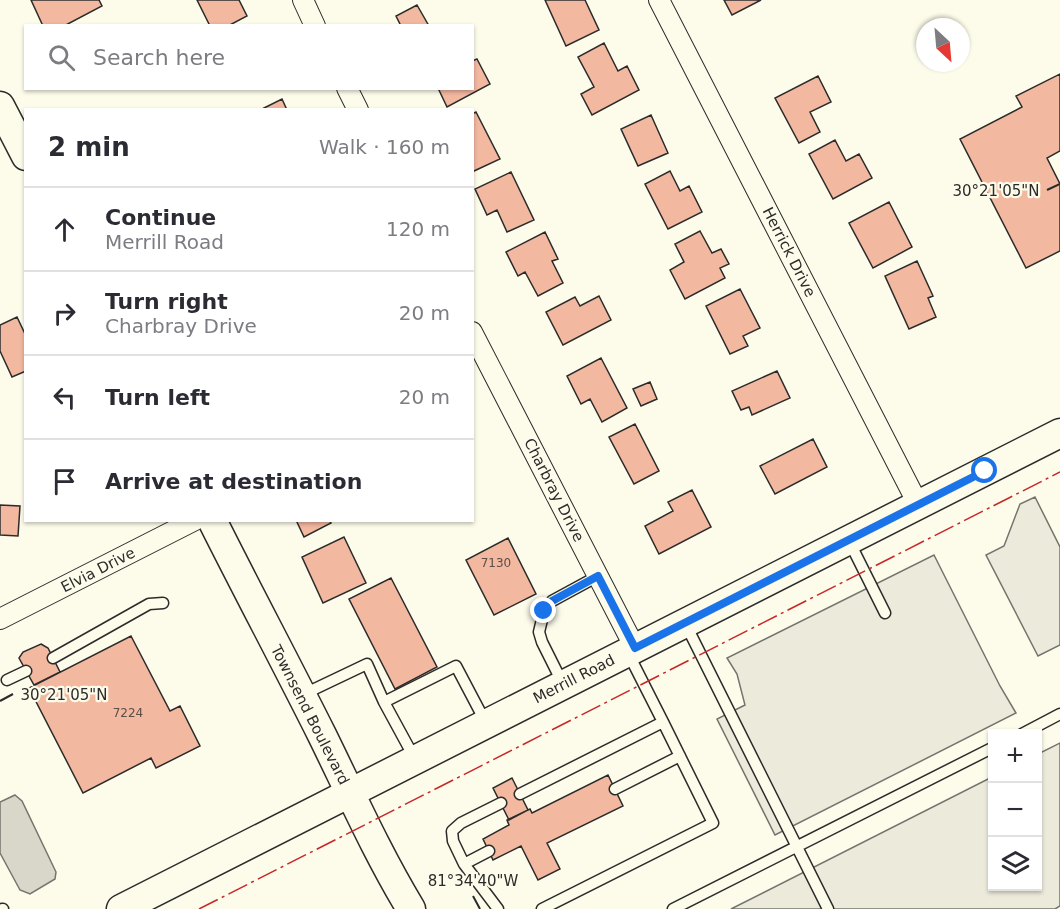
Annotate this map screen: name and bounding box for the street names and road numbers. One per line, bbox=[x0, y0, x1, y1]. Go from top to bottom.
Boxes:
street label: Herrick Drive bbox=[759, 204, 819, 300]
street label: Charbray Drive bbox=[520, 435, 588, 545]
street label: Elvia Drive bbox=[58, 544, 138, 596]
street label: Townsend Boulevard bbox=[267, 641, 353, 788]
street label: Merrill Road bbox=[530, 651, 618, 707]

